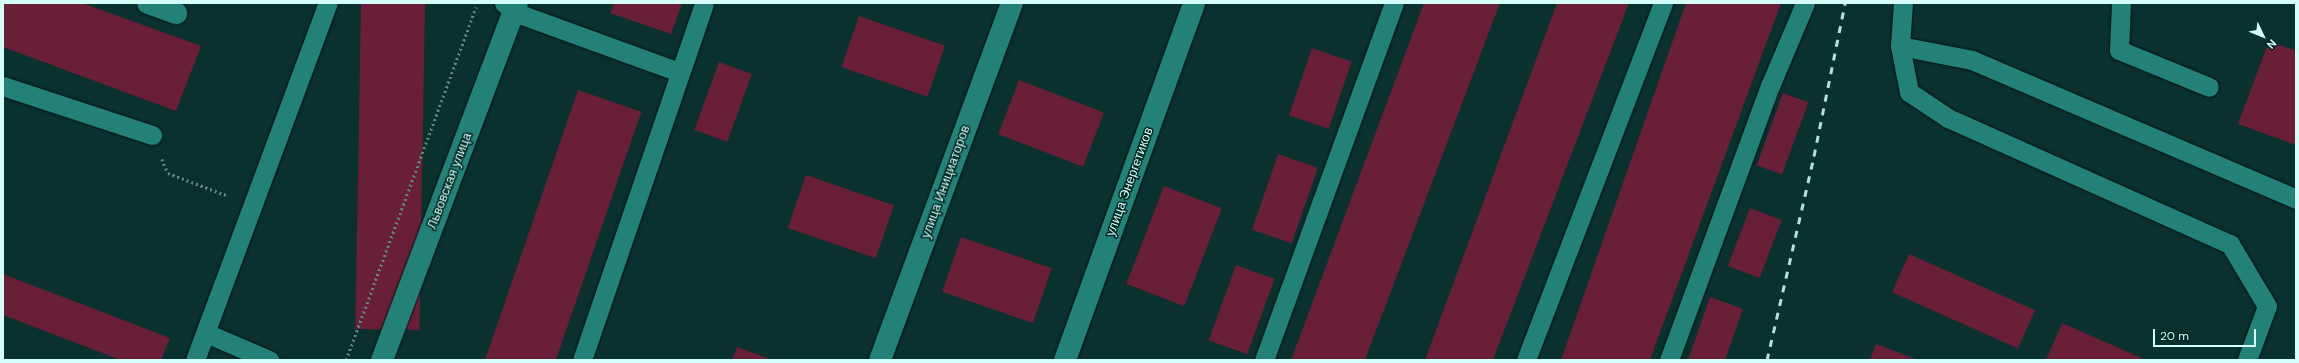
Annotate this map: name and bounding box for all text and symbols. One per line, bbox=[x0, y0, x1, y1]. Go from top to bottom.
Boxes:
north arrow bbox=[2243, 16, 2283, 56]
text: N bbox=[2264, 36, 2280, 52]
street label: улица Инициаторов bbox=[918, 123, 974, 241]
street label: улица Энергетиков bbox=[1103, 125, 1157, 239]
street label: Львовская улица bbox=[424, 131, 476, 231]
scale bar bbox=[2155, 321, 2258, 347]
text: 20 m bbox=[2160, 328, 2189, 344]

